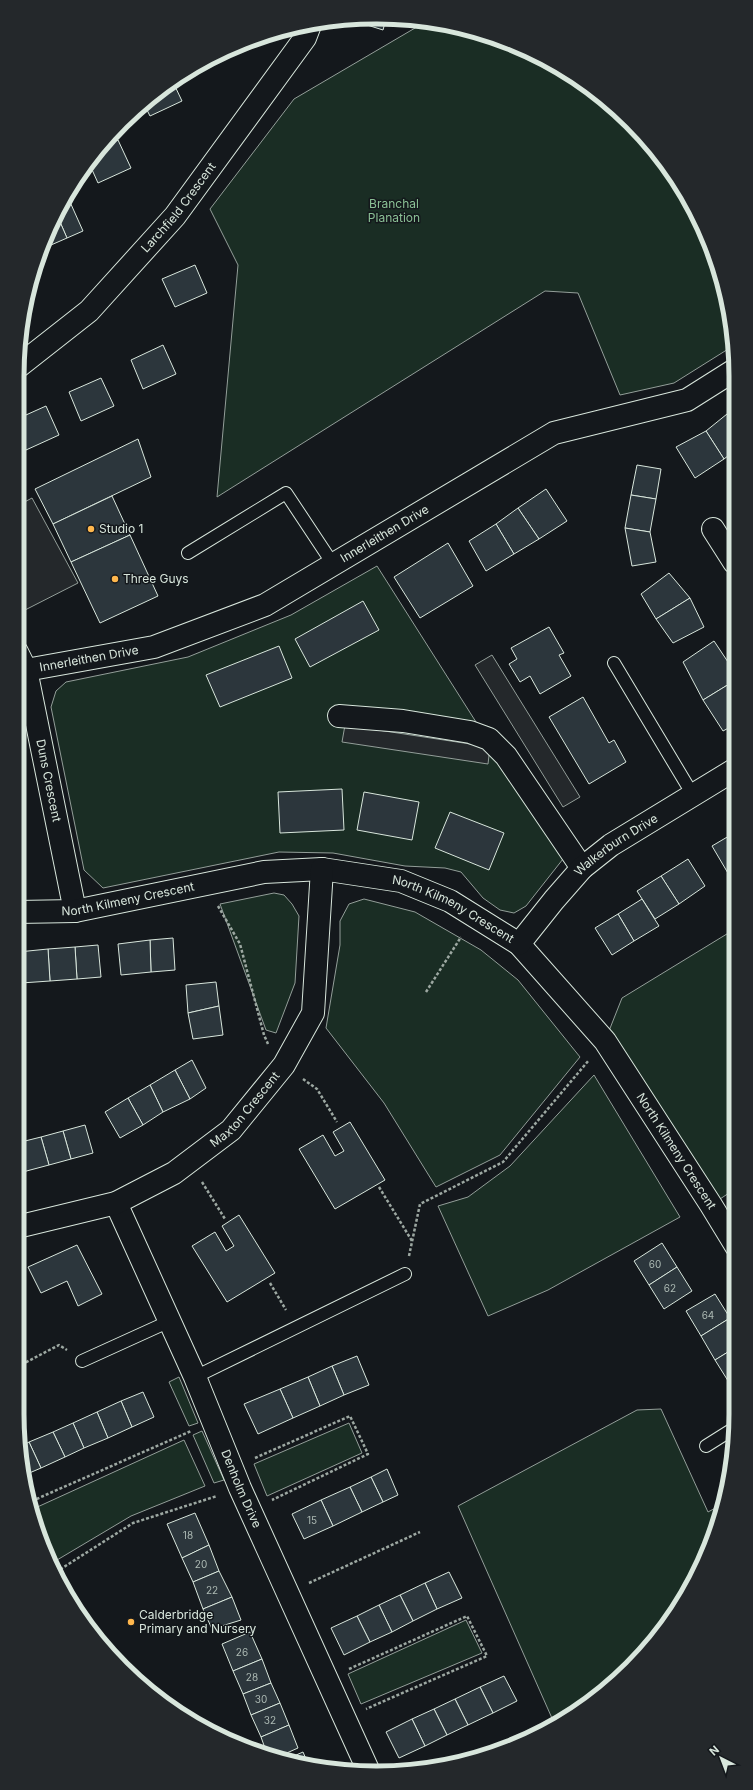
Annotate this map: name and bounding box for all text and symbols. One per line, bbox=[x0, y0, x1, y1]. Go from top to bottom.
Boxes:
street label: Larchfield Crescent bbox=[138, 159, 219, 255]
park label: Branchal Planation bbox=[368, 196, 420, 225]
street label: Innerleithen Drive bbox=[337, 501, 431, 565]
place label: Studio 1 bbox=[99, 521, 143, 536]
marker: Studio 1 bbox=[86, 524, 96, 534]
place label: Three Guys bbox=[123, 571, 189, 586]
marker: Three Guys bbox=[110, 574, 120, 584]
street label: Innerleithen Drive bbox=[38, 642, 140, 674]
street label: Duns Crescent bbox=[33, 738, 65, 823]
street label: Walkerburn Drive bbox=[571, 810, 660, 879]
street label: North Kilmeny Crescent bbox=[391, 872, 517, 946]
street label: North Kilmeny Crescent bbox=[61, 879, 196, 918]
street label: Maxton Crescent bbox=[207, 1068, 283, 1150]
street label: North Kilmeny Crescent bbox=[634, 1090, 720, 1212]
house number: 60 bbox=[649, 1258, 661, 1270]
house number: 62 bbox=[664, 1282, 676, 1294]
house number: 64 bbox=[702, 1309, 714, 1321]
street label: Denholm Drive bbox=[218, 1447, 265, 1530]
house number: 15 bbox=[307, 1514, 317, 1526]
house number: 18 bbox=[183, 1529, 193, 1541]
house number: 20 bbox=[195, 1558, 207, 1570]
house number: 22 bbox=[206, 1584, 218, 1596]
place label: Calderbridge Primary and Nursery bbox=[139, 1607, 257, 1636]
marker: Calderbridge Primary and Nursery bbox=[126, 1617, 136, 1627]
house number: 26 bbox=[236, 1646, 248, 1658]
house number: 28 bbox=[246, 1671, 258, 1683]
house number: 30 bbox=[255, 1693, 267, 1705]
house number: 32 bbox=[264, 1714, 276, 1726]
north arrow bbox=[701, 1738, 741, 1778]
text: N bbox=[707, 1743, 722, 1759]

